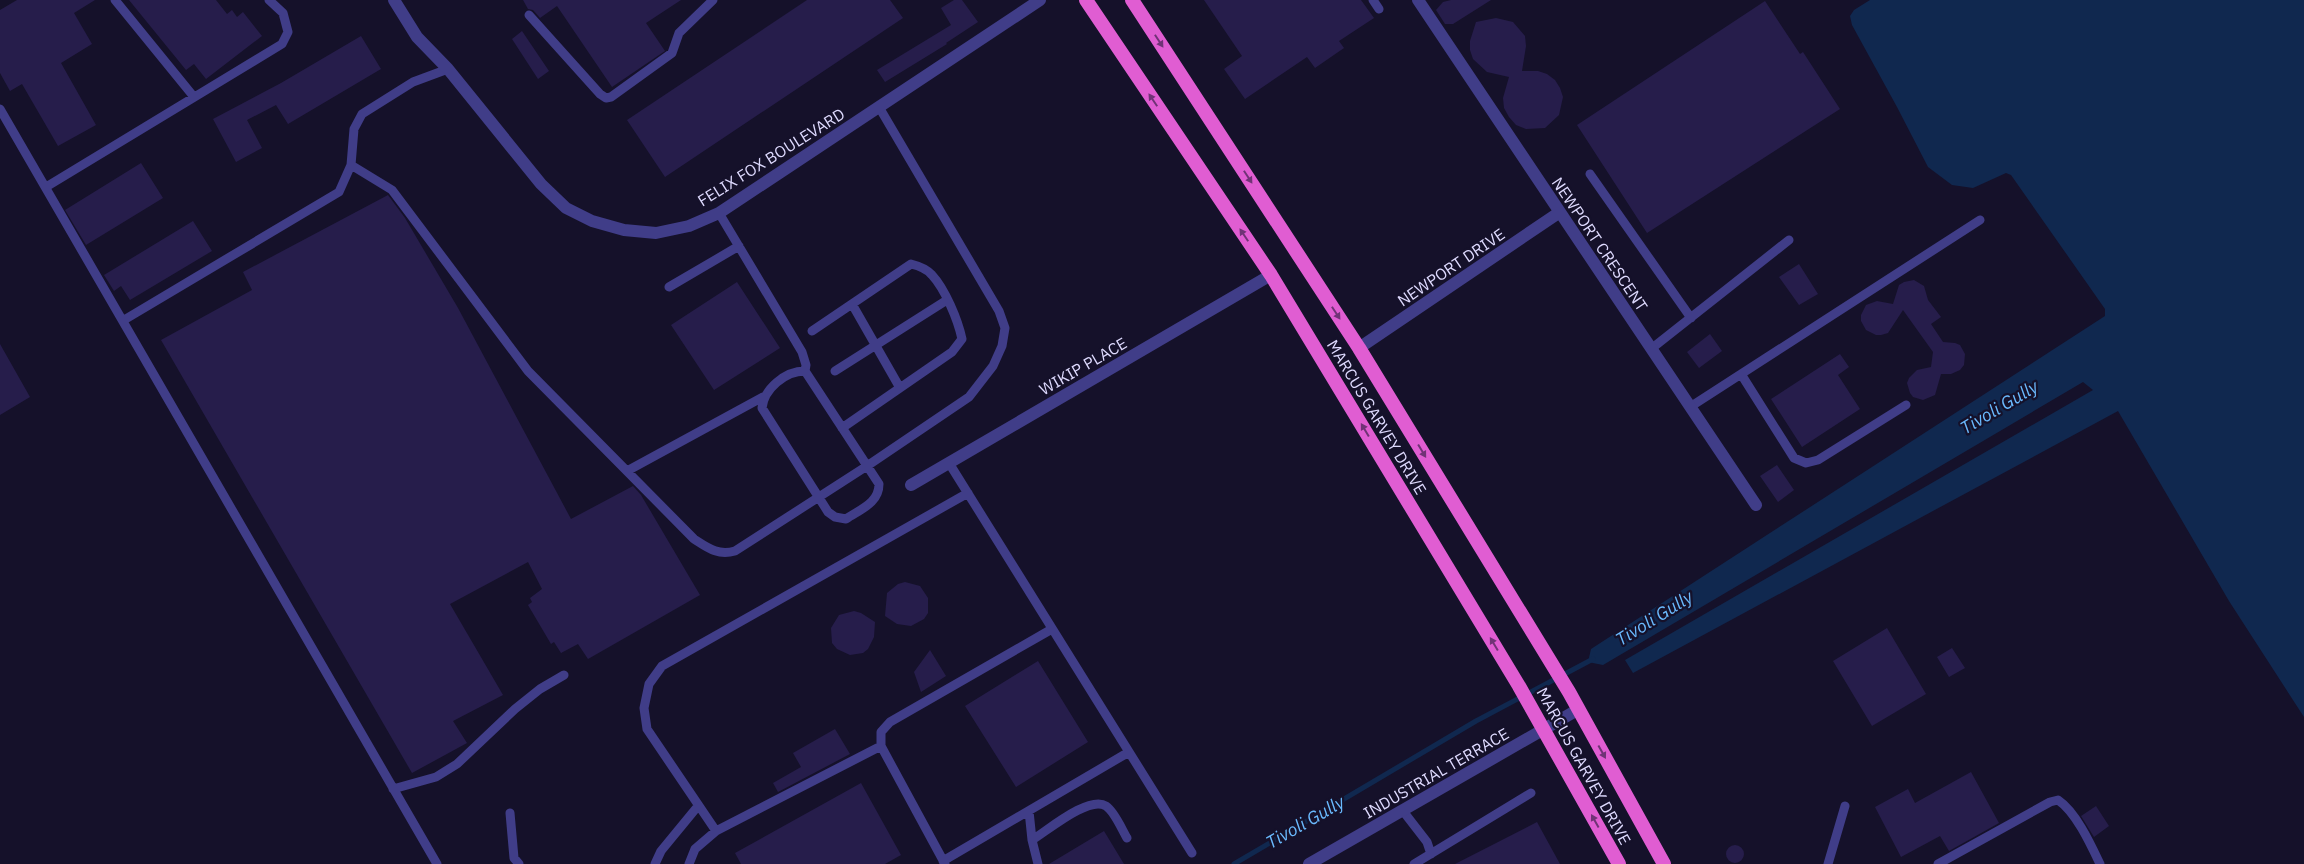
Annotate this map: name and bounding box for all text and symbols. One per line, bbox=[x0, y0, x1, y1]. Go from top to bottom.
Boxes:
one-way arrow bbox=[1154, 34, 1164, 47]
one-way arrow bbox=[1148, 93, 1158, 107]
street label: FELIX FOX BOULEVARD bbox=[694, 104, 848, 210]
one-way arrow bbox=[1243, 170, 1252, 184]
street label: NEWPORT CRESCENT bbox=[1548, 173, 1652, 315]
street label: NEWPORT DRIVE bbox=[1394, 224, 1508, 310]
one-way arrow bbox=[1239, 228, 1249, 242]
one-way arrow bbox=[1332, 306, 1341, 320]
street label: WIKIP PLACE bbox=[1036, 333, 1130, 399]
street label: MARCUS GARVEY DRIVE bbox=[1323, 336, 1431, 498]
water label: Tivoli Gully bbox=[1956, 374, 2043, 439]
one-way arrow bbox=[1360, 424, 1369, 437]
one-way arrow bbox=[1417, 445, 1426, 458]
water label: Tivoli Gully bbox=[1611, 585, 1698, 651]
one-way arrow bbox=[1490, 638, 1499, 651]
street label: MARCUS GARVEY DRIVE bbox=[1532, 684, 1636, 848]
street label: INDUSTRIAL TERRACE bbox=[1360, 723, 1512, 823]
one-way arrow bbox=[1598, 745, 1607, 759]
water label: Tivoli Gully bbox=[1262, 790, 1350, 854]
one-way arrow bbox=[1591, 815, 1600, 828]

